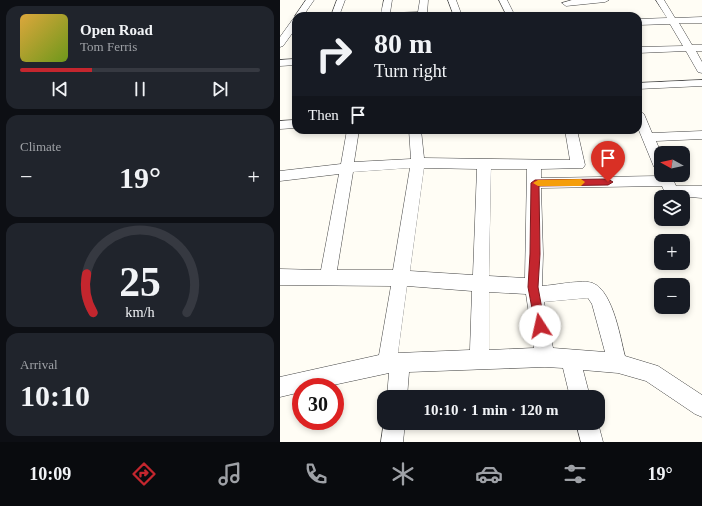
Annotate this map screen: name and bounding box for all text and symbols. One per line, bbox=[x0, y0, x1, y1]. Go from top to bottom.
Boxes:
text: Open Road bbox=[80, 22, 153, 38]
icon: right bbox=[308, 28, 360, 80]
text: 80 m bbox=[374, 28, 432, 59]
text: Tom Ferris bbox=[80, 39, 137, 54]
text: Turn right bbox=[374, 61, 447, 81]
icon: previous bbox=[49, 78, 71, 100]
icon: pause bbox=[129, 78, 151, 100]
icon: next bbox=[209, 78, 231, 100]
icon: arrive bbox=[347, 104, 369, 126]
text: Then bbox=[308, 107, 339, 123]
text: Climate bbox=[20, 139, 61, 154]
pin bbox=[591, 141, 625, 182]
north arrow bbox=[654, 146, 690, 182]
map controls bbox=[654, 146, 690, 314]
icon: arrive bbox=[597, 147, 619, 169]
text: 19° bbox=[119, 161, 161, 194]
text: − bbox=[20, 164, 32, 189]
text: + bbox=[248, 164, 260, 189]
button: layers bbox=[654, 190, 690, 226]
button: + bbox=[654, 234, 690, 270]
text: 25 bbox=[119, 259, 161, 305]
button: − bbox=[654, 278, 690, 314]
text: km/h bbox=[125, 304, 155, 320]
position arrow bbox=[519, 305, 561, 347]
text: Arrival bbox=[20, 357, 58, 372]
speed limit sign: 30 bbox=[292, 378, 344, 430]
text: 10:10 bbox=[20, 379, 90, 412]
text: 10:10 · 1 min · 120 m bbox=[424, 402, 559, 418]
icon: directions bbox=[130, 460, 158, 488]
icon: music bbox=[216, 460, 244, 488]
icon: phone bbox=[302, 460, 330, 488]
icon: climate bbox=[389, 460, 417, 488]
icon: car bbox=[475, 460, 503, 488]
icon: filters bbox=[561, 460, 589, 488]
text: 10:09 bbox=[29, 464, 71, 484]
text: 19° bbox=[648, 464, 673, 484]

